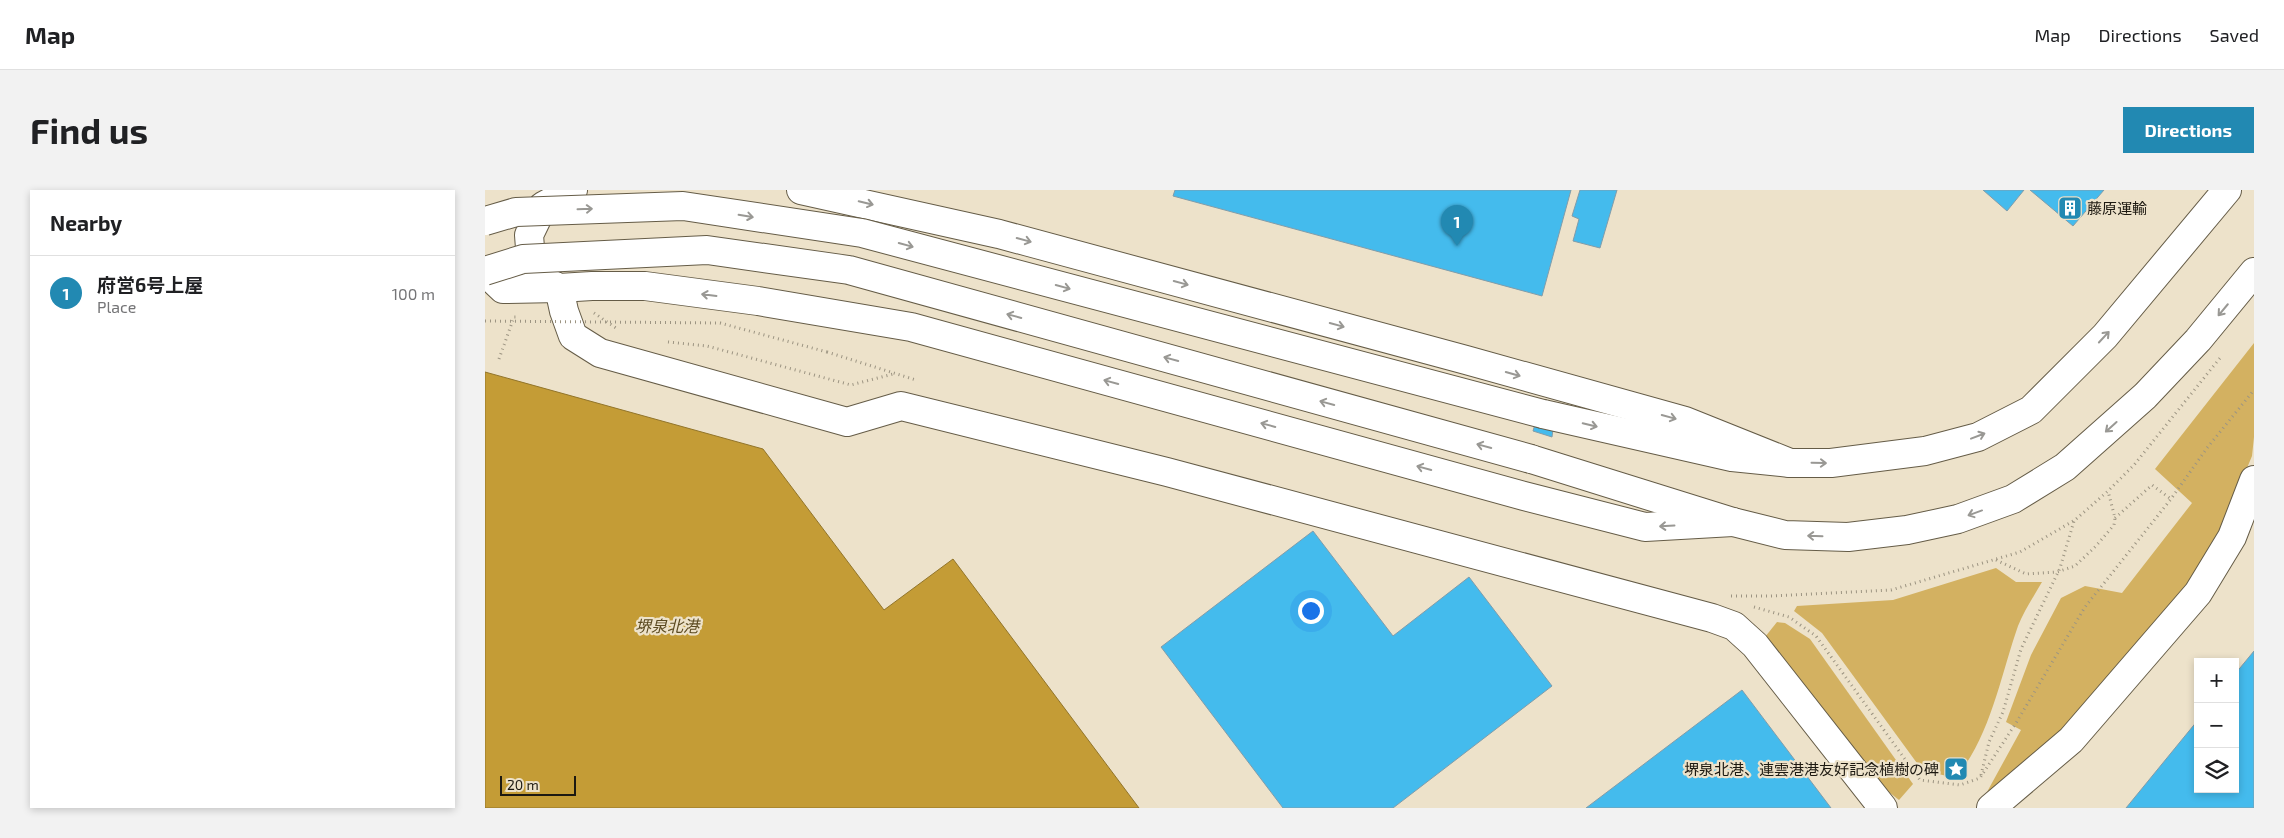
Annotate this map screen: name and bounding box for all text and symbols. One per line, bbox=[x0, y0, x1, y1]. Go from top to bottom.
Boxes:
text: Map bbox=[25, 20, 75, 49]
text: Map bbox=[2034, 24, 2071, 46]
text: Directions bbox=[2099, 24, 2182, 46]
text: Saved bbox=[2210, 24, 2259, 46]
button: Directions bbox=[2123, 107, 2254, 153]
text: Find us bbox=[30, 109, 148, 151]
building icon: 藤原運輸 bbox=[2057, 195, 2083, 221]
one-way arrow bbox=[857, 199, 873, 208]
place label: 藤原運輸 bbox=[2087, 199, 2147, 217]
one-way arrow bbox=[577, 205, 593, 214]
pin: 1 bbox=[1441, 205, 1473, 246]
text: Nearby bbox=[50, 210, 122, 235]
one-way arrow bbox=[738, 211, 754, 221]
one-way arrow bbox=[1015, 236, 1031, 246]
one-way arrow bbox=[898, 241, 914, 250]
text: 府営6号上屋 bbox=[97, 273, 203, 296]
one-way arrow bbox=[1172, 279, 1188, 288]
one-way arrow bbox=[1055, 282, 1071, 292]
text: 1 bbox=[63, 284, 69, 303]
text: 100 m bbox=[392, 284, 435, 303]
one-way arrow bbox=[702, 290, 718, 300]
text: Place bbox=[97, 297, 136, 316]
one-way arrow bbox=[2218, 303, 2229, 316]
one-way arrow bbox=[1006, 311, 1022, 320]
one-way arrow bbox=[1329, 321, 1345, 331]
one-way arrow bbox=[2098, 330, 2110, 343]
one-way arrow bbox=[1163, 354, 1179, 364]
one-way arrow bbox=[1504, 369, 1520, 379]
one-way arrow bbox=[1104, 377, 1120, 386]
one-way arrow bbox=[1320, 397, 1336, 407]
one-way arrow bbox=[1661, 413, 1677, 422]
one-way arrow bbox=[1260, 420, 1276, 430]
one-way arrow bbox=[1582, 421, 1598, 430]
one-way arrow bbox=[2104, 421, 2117, 433]
one-way arrow bbox=[1970, 431, 1985, 440]
one-way arrow bbox=[1476, 441, 1492, 450]
one-way arrow bbox=[1810, 458, 1827, 468]
one-way arrow bbox=[1417, 463, 1433, 473]
one-way arrow bbox=[1968, 509, 1983, 518]
one-way arrow bbox=[1659, 521, 1675, 530]
one-way arrow bbox=[1807, 531, 1824, 541]
your location bbox=[1298, 598, 1324, 624]
water label: 堺泉北港 bbox=[635, 616, 701, 635]
map controls bbox=[2194, 658, 2239, 793]
button: + bbox=[2194, 658, 2239, 703]
button: − bbox=[2194, 703, 2239, 748]
button: layers bbox=[2194, 748, 2239, 793]
place icon: 堺泉北港、連雲港港友好記念植樹の碑 bbox=[1943, 756, 1969, 782]
place label: 堺泉北港、連雲港港友好記念植樹の碑 bbox=[1684, 760, 1939, 778]
scale bar bbox=[500, 773, 576, 796]
text: 20 m bbox=[507, 776, 539, 793]

